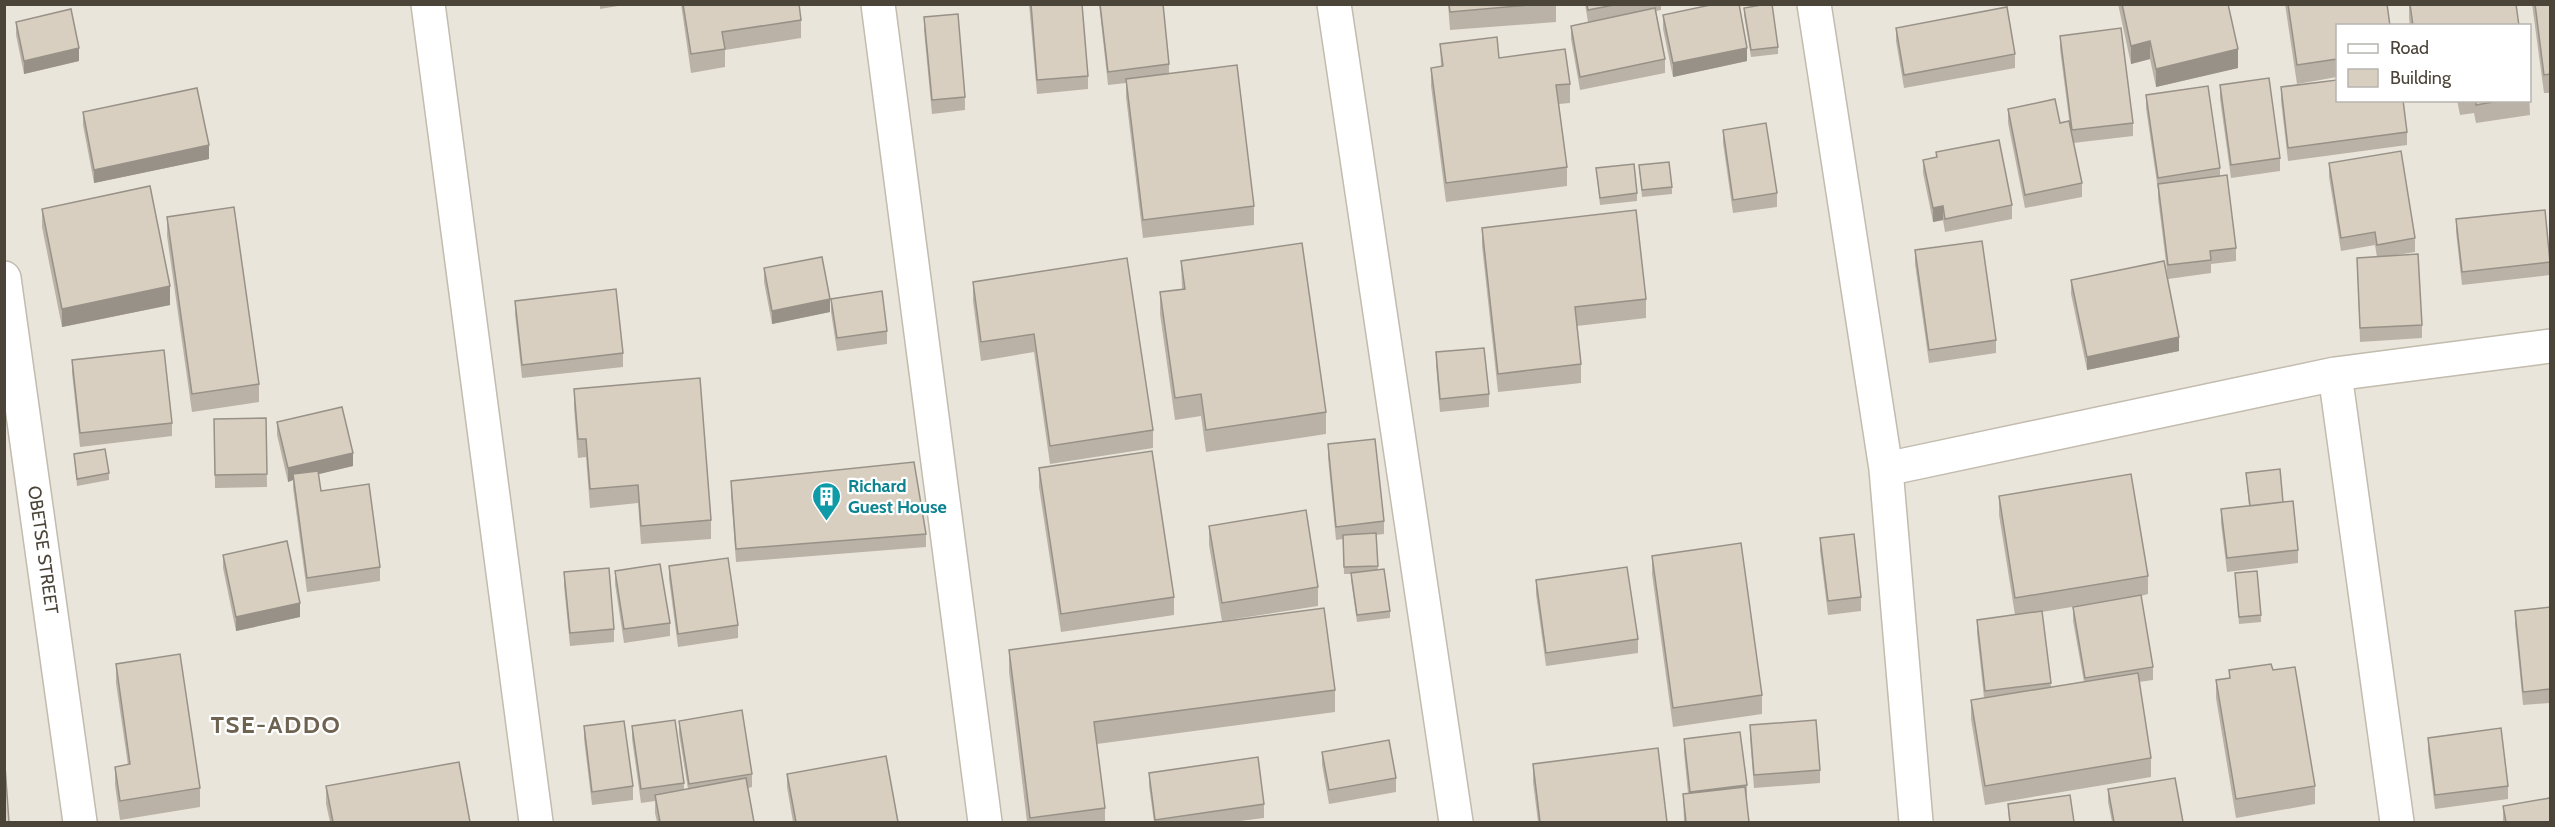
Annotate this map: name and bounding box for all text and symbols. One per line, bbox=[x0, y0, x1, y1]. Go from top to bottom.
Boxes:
legend bbox=[2336, 24, 2531, 102]
text: Road bbox=[2390, 37, 2429, 59]
text: Building bbox=[2390, 67, 2452, 89]
place label: Richard Guest House bbox=[848, 475, 947, 518]
building icon: Richard Guest House bbox=[811, 480, 843, 522]
street label: OBETSE STREET bbox=[23, 484, 63, 616]
district label: TSE-ADDO bbox=[211, 710, 341, 739]

